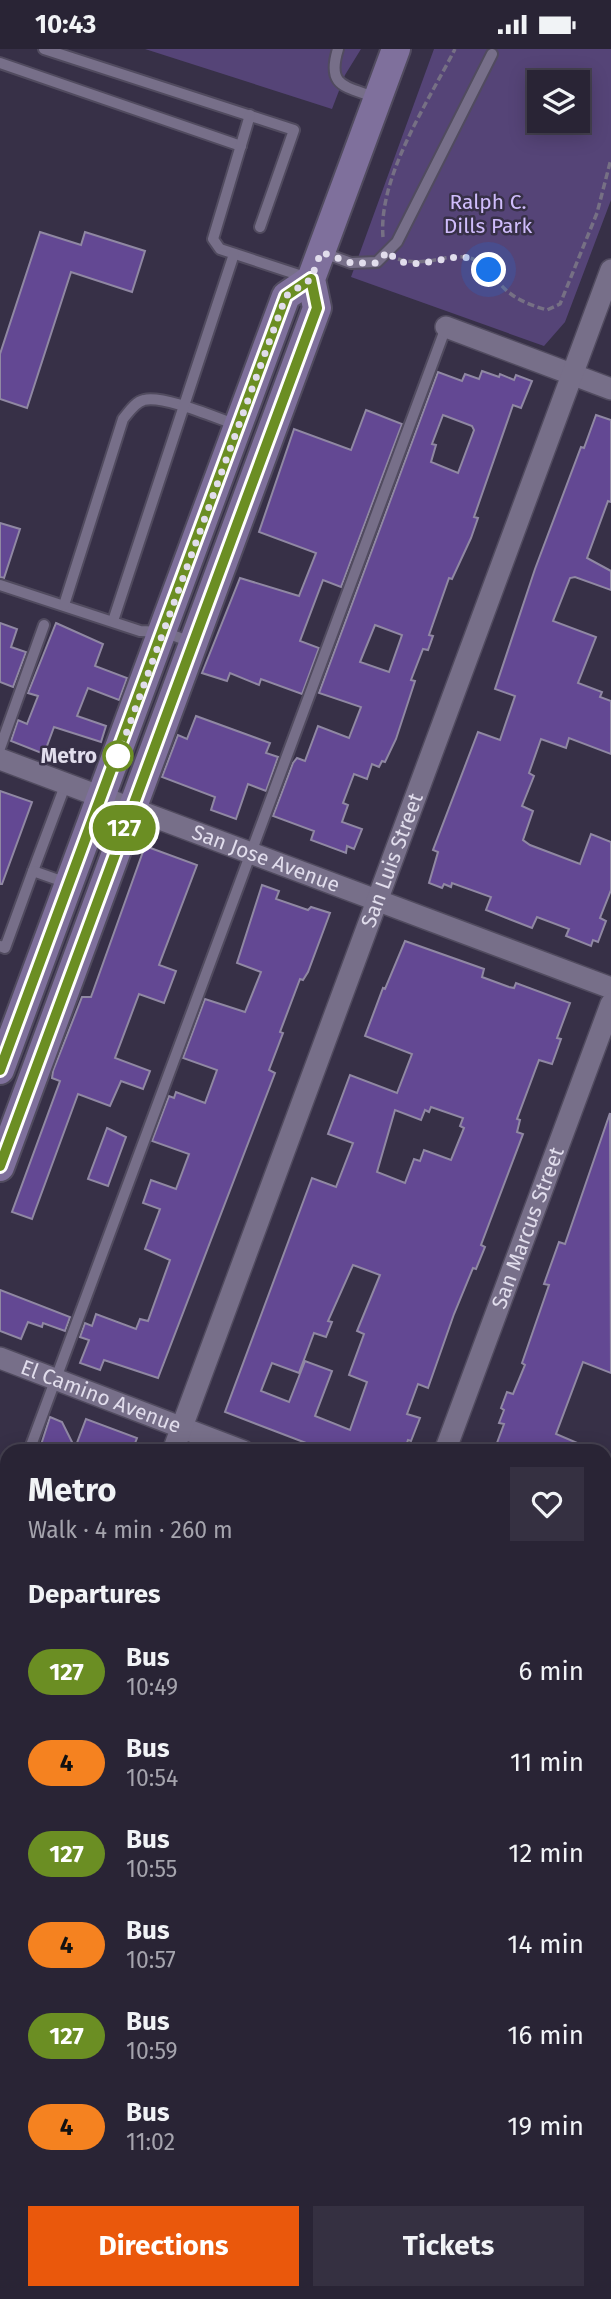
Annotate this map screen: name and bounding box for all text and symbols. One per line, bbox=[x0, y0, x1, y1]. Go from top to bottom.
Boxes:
text: 10:43 bbox=[35, 9, 96, 40]
map controls bbox=[527, 70, 590, 133]
button: layers bbox=[527, 70, 590, 133]
park label: Ralph C. Dills Park bbox=[444, 189, 532, 239]
your location bbox=[471, 252, 506, 287]
marker: Metro bbox=[103, 741, 133, 771]
place label: Metro bbox=[41, 743, 97, 769]
street label: San Luis Street bbox=[355, 789, 429, 931]
line badge: 127 bbox=[84, 805, 164, 851]
text: 127 bbox=[107, 814, 141, 842]
street label: San Jose Avenue bbox=[188, 819, 344, 898]
street label: San Marcus Street bbox=[486, 1143, 570, 1312]
street label: El Camino Avenue bbox=[17, 1354, 185, 1439]
button: heart bbox=[510, 1467, 584, 1541]
text: Metro bbox=[28, 1470, 116, 1510]
text: Walk · 4 min · 260 m bbox=[28, 1516, 233, 1544]
text: Departures bbox=[28, 1579, 161, 1610]
text: Bus bbox=[126, 1642, 169, 1673]
text: 6 min bbox=[518, 1656, 584, 1687]
text: 127 bbox=[49, 1658, 84, 1686]
text: 10:49 bbox=[126, 1673, 178, 1701]
text: Bus bbox=[126, 1733, 169, 1764]
text: 11 min bbox=[510, 1747, 584, 1778]
text: 4 bbox=[60, 1749, 73, 1777]
text: 10:54 bbox=[126, 1764, 178, 1792]
text: Bus bbox=[126, 1824, 169, 1855]
text: 12 min bbox=[508, 1838, 584, 1869]
text: 127 bbox=[49, 1840, 84, 1868]
text: 10:55 bbox=[126, 1855, 177, 1883]
text: Bus bbox=[126, 1915, 169, 1946]
text: 14 min bbox=[507, 1929, 584, 1960]
text: 4 bbox=[60, 1931, 73, 1959]
text: 10:57 bbox=[126, 1946, 176, 1974]
text: Bus bbox=[126, 2006, 169, 2037]
text: 16 min bbox=[507, 2020, 584, 2051]
text: 127 bbox=[49, 2022, 84, 2050]
text: 10:59 bbox=[126, 2037, 178, 2065]
text: Bus bbox=[126, 2097, 169, 2128]
text: 19 min bbox=[507, 2111, 584, 2142]
text: 4 bbox=[60, 2113, 73, 2141]
text: 11:02 bbox=[126, 2128, 175, 2156]
button: Directions bbox=[28, 2206, 299, 2286]
button: Tickets bbox=[313, 2206, 584, 2286]

